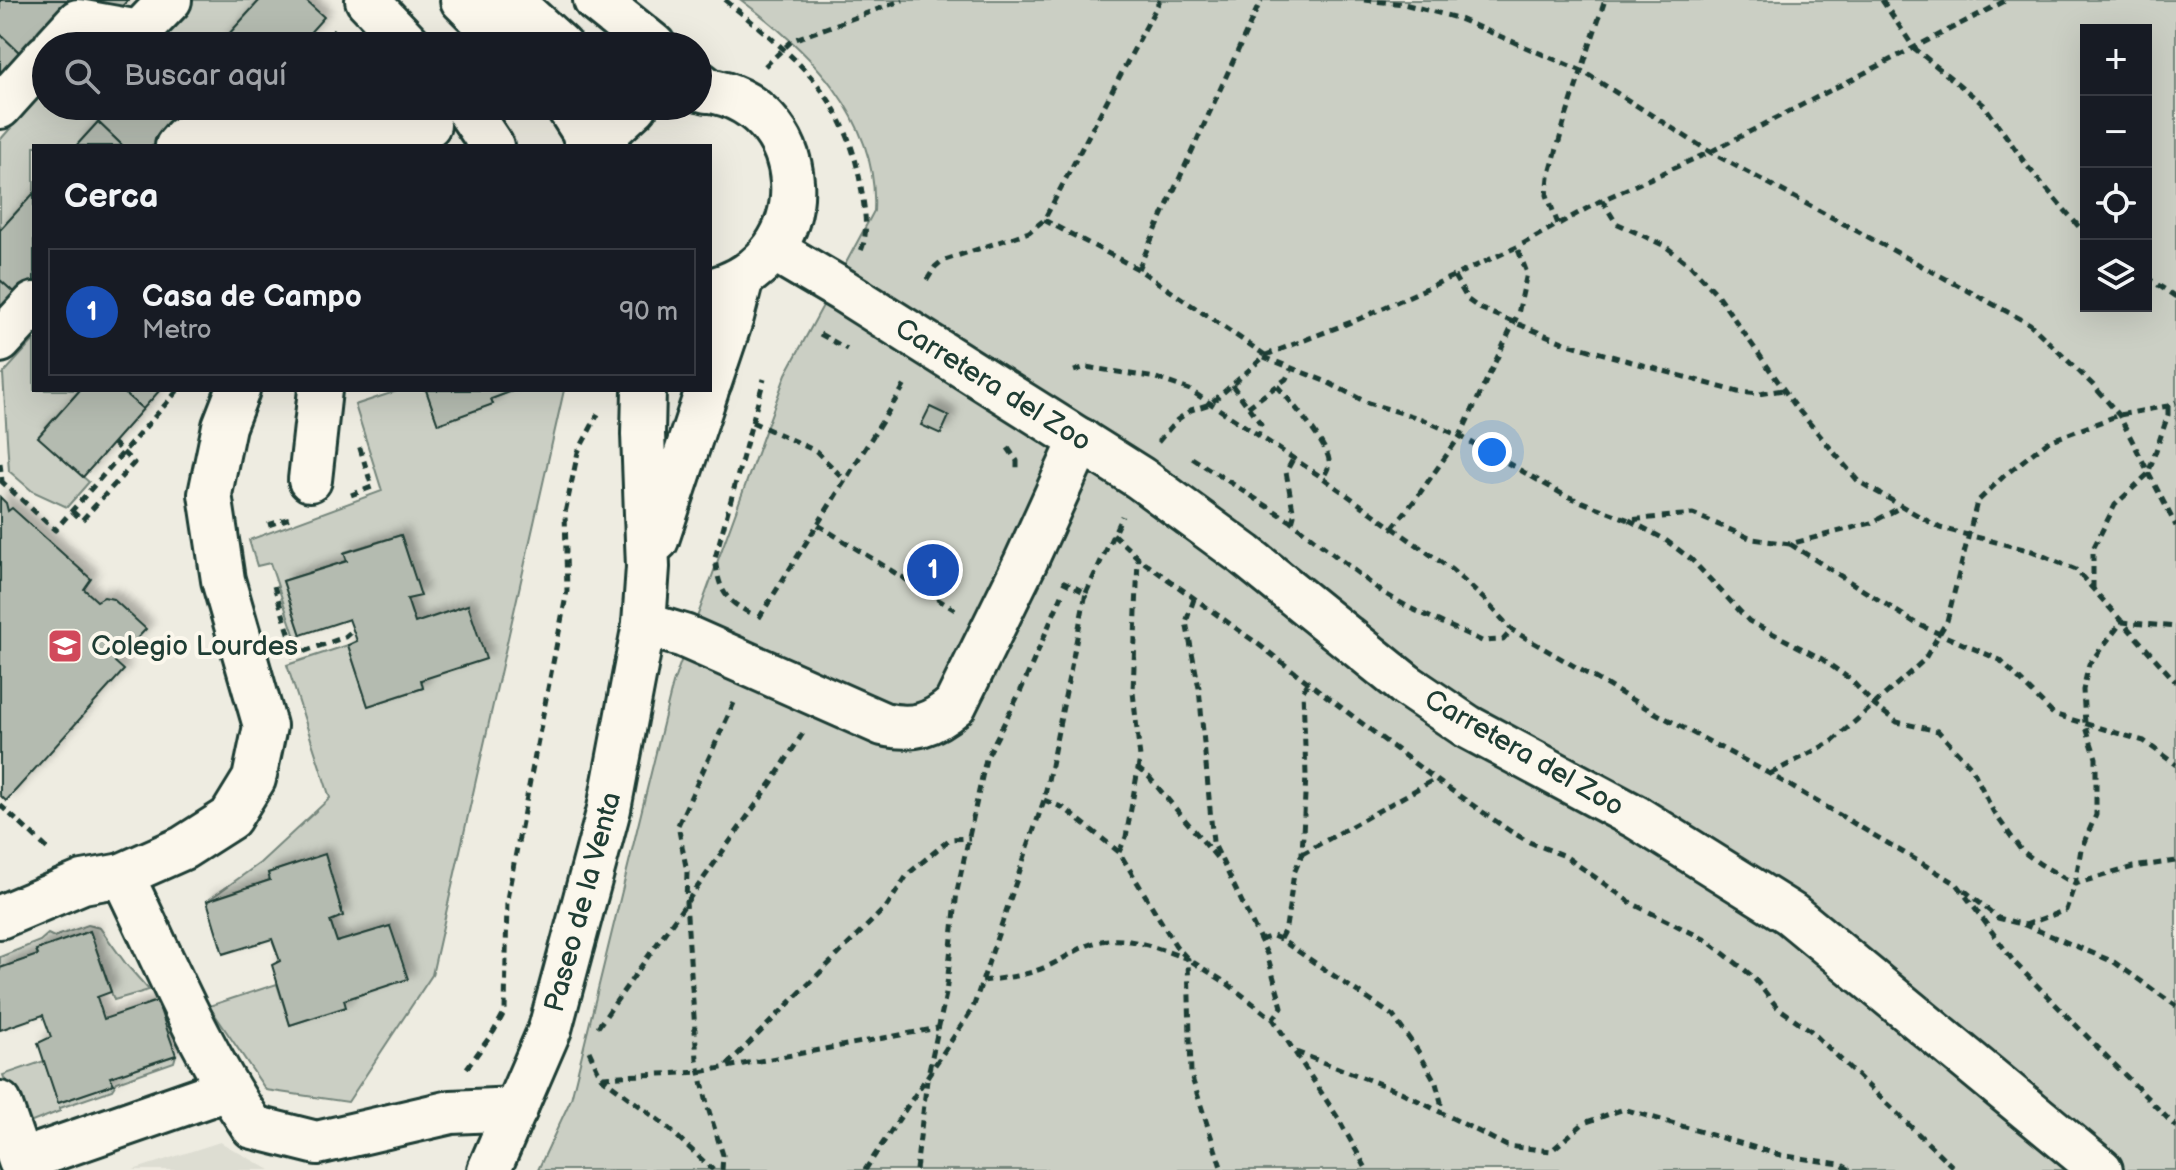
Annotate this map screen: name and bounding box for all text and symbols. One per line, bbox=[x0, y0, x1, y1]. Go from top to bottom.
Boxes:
map controls bbox=[2080, 24, 2152, 312]
button: + bbox=[2080, 24, 2152, 96]
search box bbox=[32, 32, 712, 120]
icon: search bbox=[60, 54, 104, 98]
text: Buscar aquí bbox=[124, 58, 286, 94]
button: − bbox=[2080, 96, 2152, 168]
button: locate bbox=[2080, 168, 2152, 240]
text: Cerca bbox=[64, 176, 159, 217]
button: layers bbox=[2080, 240, 2152, 312]
text: Casa de Campo bbox=[142, 279, 362, 315]
text: 1 bbox=[87, 297, 97, 328]
text: 90 m bbox=[619, 297, 678, 328]
street label: Carretera del Zoo bbox=[889, 311, 1097, 459]
text: Metro bbox=[142, 315, 211, 346]
your location bbox=[1472, 432, 1512, 472]
pin: 1 bbox=[907, 540, 959, 600]
school or university icon: Colegio Lourdes bbox=[46, 627, 84, 665]
place label: Colegio Lourdes bbox=[91, 630, 298, 663]
street label: Carretera del Zoo bbox=[1418, 683, 1630, 823]
street label: Paseo de la Venta bbox=[538, 788, 628, 1016]

